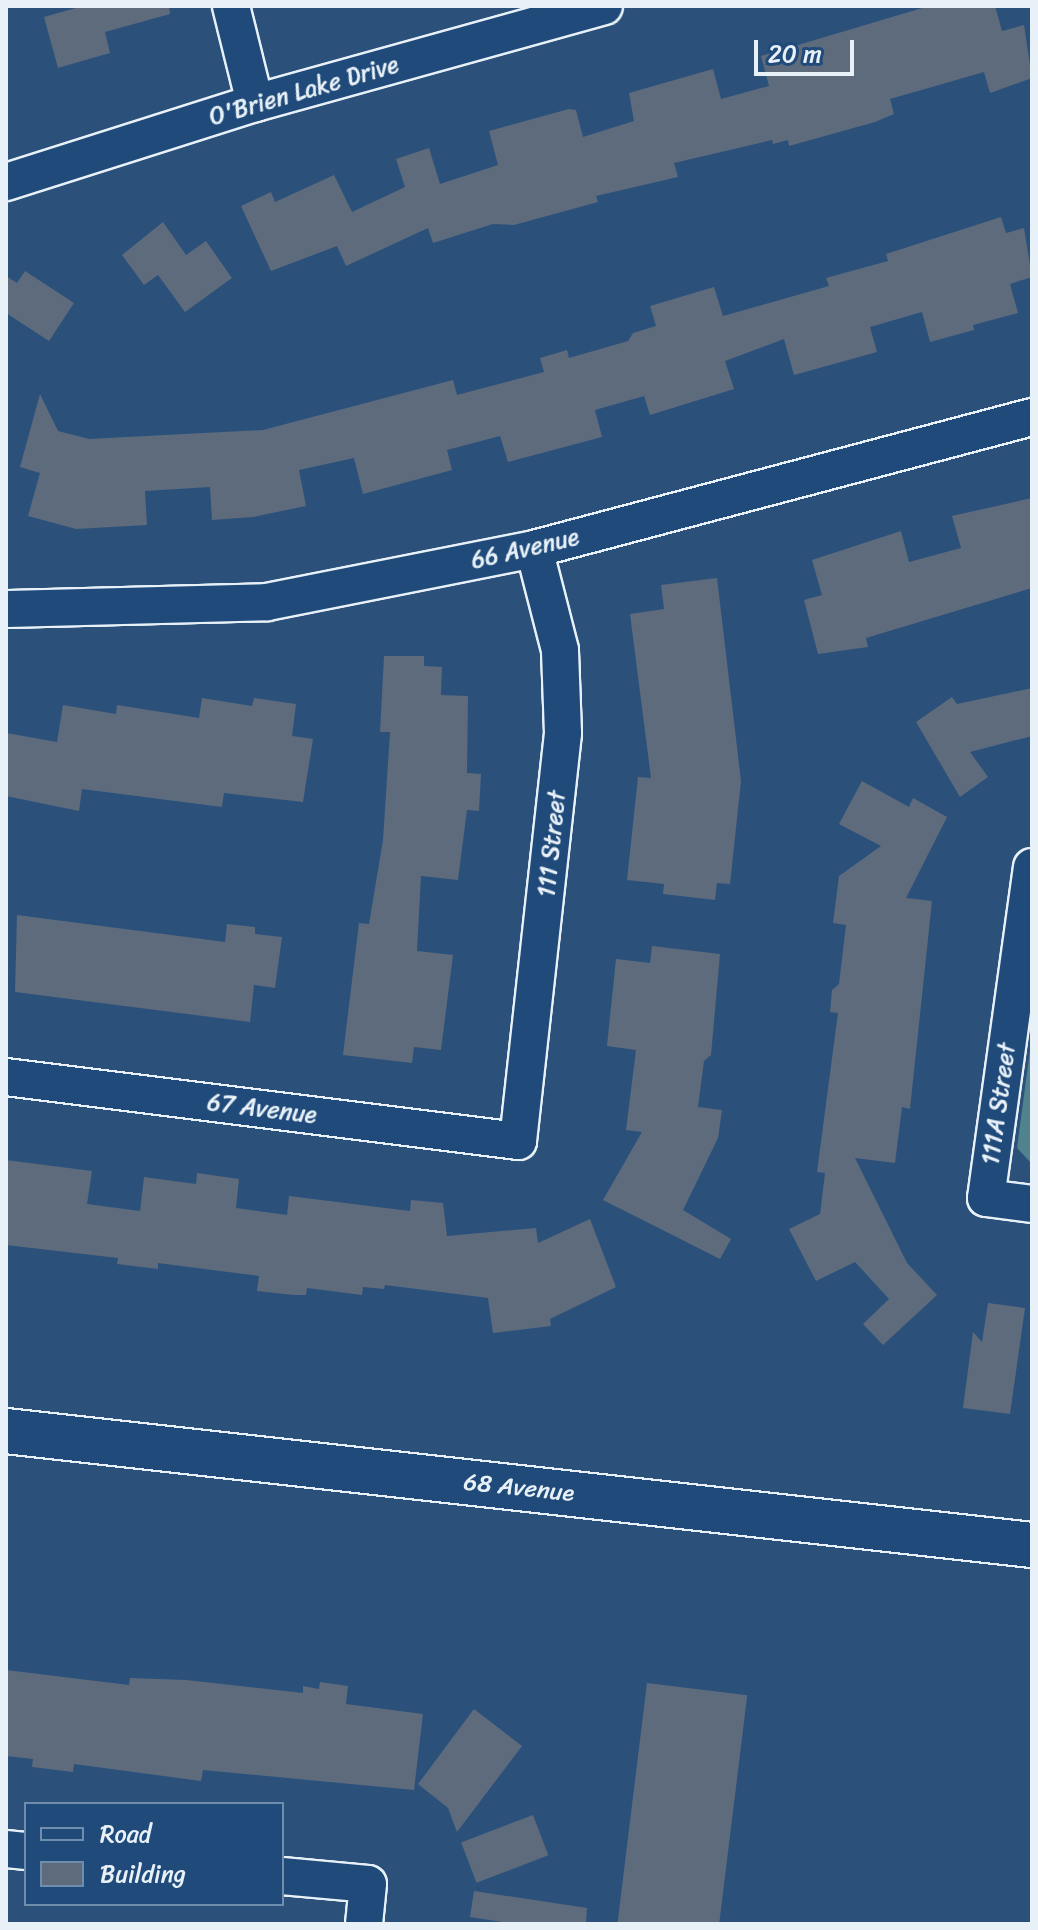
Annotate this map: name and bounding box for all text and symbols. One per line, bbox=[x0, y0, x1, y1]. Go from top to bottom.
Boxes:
scale bar bbox=[758, 24, 858, 74]
text: 20 m bbox=[768, 33, 822, 75]
street label: O'Brien Lake Drive bbox=[206, 50, 402, 132]
street label: 66 Avenue bbox=[468, 523, 582, 575]
street label: 111 Street bbox=[532, 789, 572, 899]
street label: 111A Street bbox=[976, 1041, 1022, 1167]
street label: 67 Avenue bbox=[206, 1088, 318, 1130]
street label: 68 Avenue bbox=[462, 1468, 576, 1508]
legend bbox=[24, 1802, 284, 1906]
text: Road bbox=[100, 1813, 151, 1855]
text: Building bbox=[100, 1853, 186, 1895]

